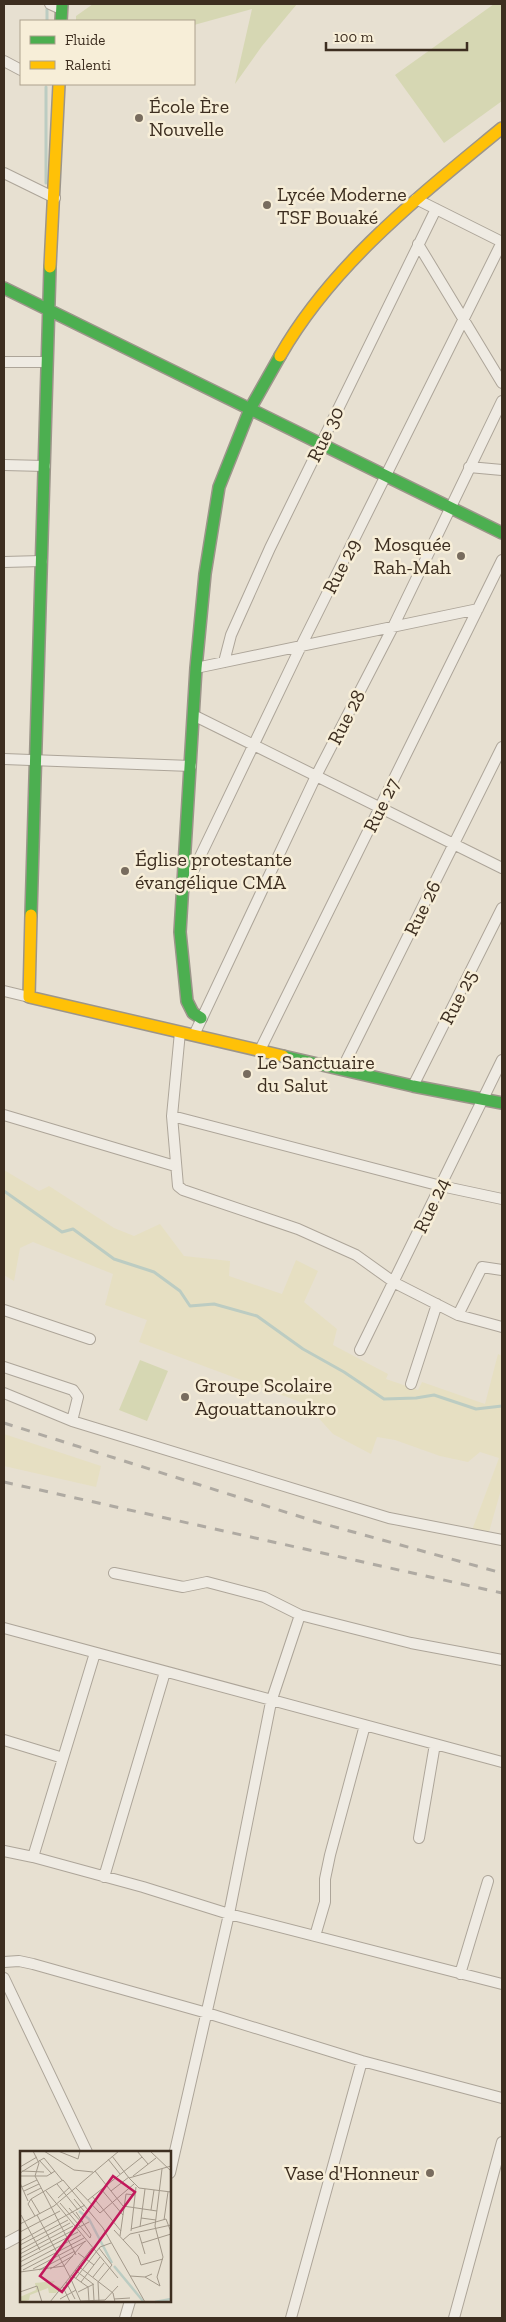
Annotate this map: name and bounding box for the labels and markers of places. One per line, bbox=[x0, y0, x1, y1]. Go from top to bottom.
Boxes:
place label: École Ère Nouvelle bbox=[149, 94, 229, 141]
marker: École Ère Nouvelle bbox=[133, 112, 145, 124]
place label: Lycée Moderne TSF Bouaké bbox=[277, 182, 407, 229]
marker: Lycée Moderne TSF Bouaké bbox=[261, 199, 273, 211]
place label: Mosquée Rah-Mah bbox=[373, 532, 452, 579]
marker: Mosquée Rah-Mah bbox=[455, 550, 467, 562]
place label: Église protestante évangélique CMA bbox=[135, 847, 292, 894]
marker: Église protestante évangélique CMA bbox=[119, 865, 131, 877]
place label: Le Sanctuaire du Salut bbox=[257, 1050, 375, 1097]
marker: Le Sanctuaire du Salut bbox=[241, 1068, 253, 1080]
place label: Groupe Scolaire Agouattanoukro bbox=[195, 1373, 336, 1420]
marker: Groupe Scolaire Agouattanoukro bbox=[179, 1391, 191, 1403]
place label: Vase d'Honneur bbox=[283, 2161, 420, 2185]
marker: Vase d'Honneur bbox=[424, 2167, 436, 2179]

